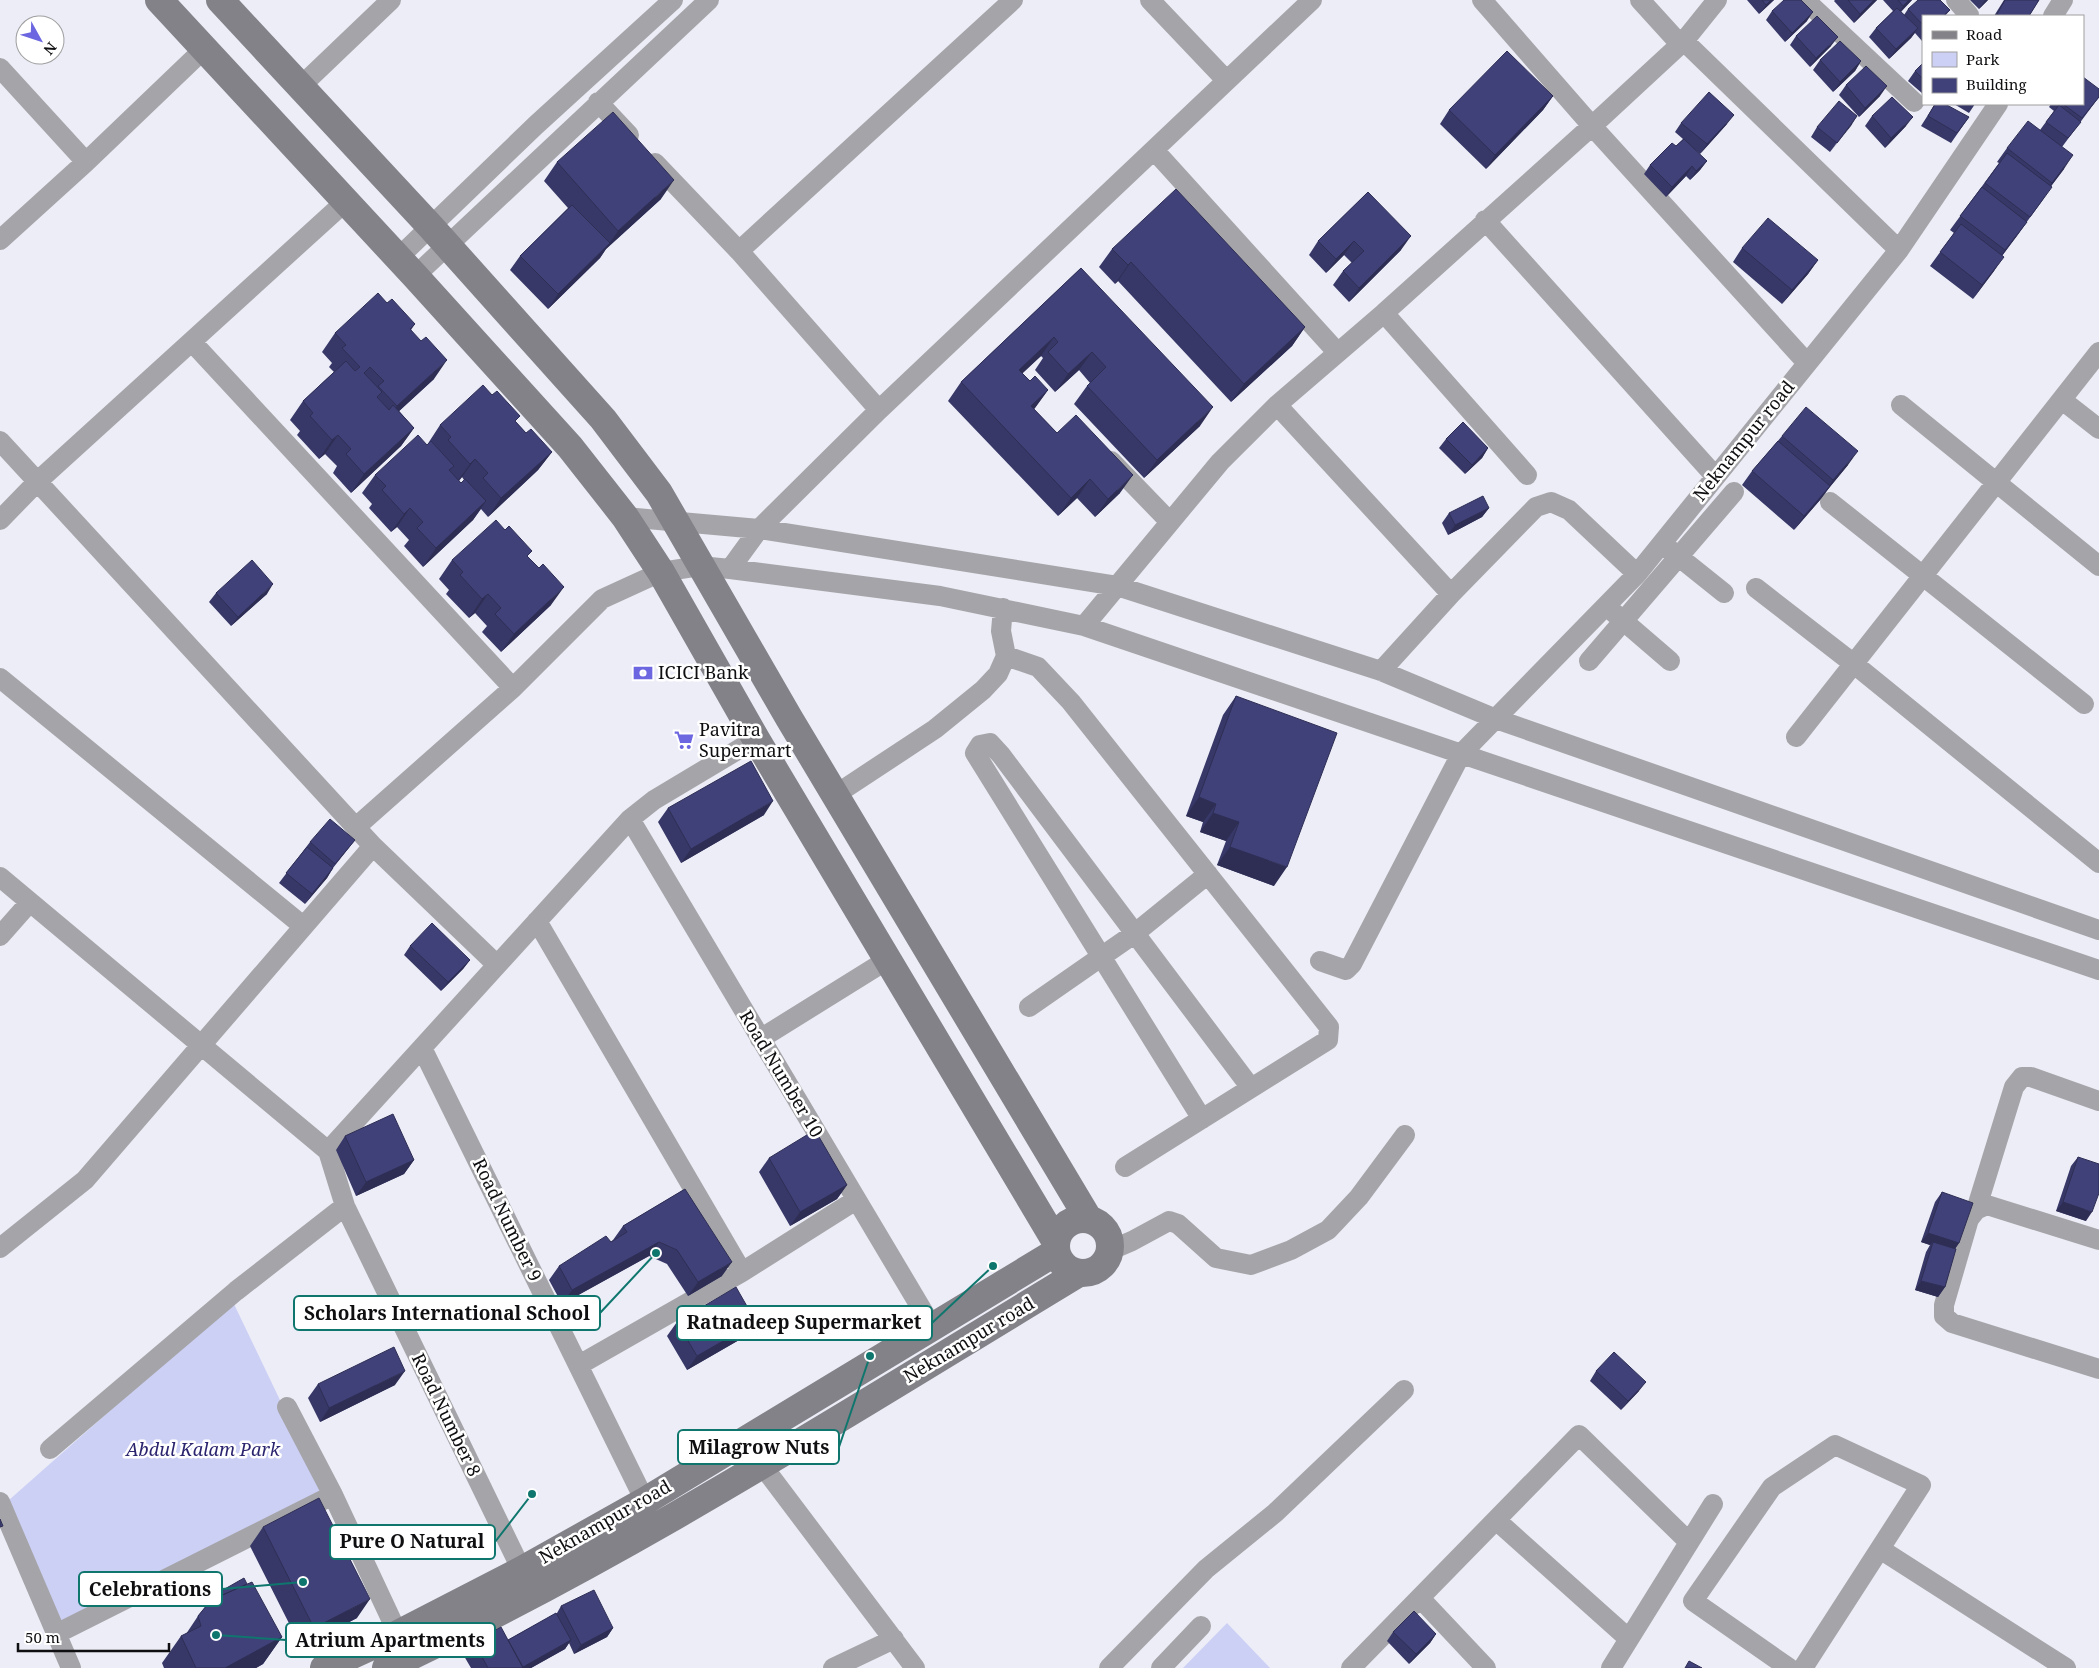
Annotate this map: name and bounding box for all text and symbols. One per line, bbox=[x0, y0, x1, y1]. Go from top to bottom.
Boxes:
north arrow bbox=[15, 15, 65, 65]
legend bbox=[1922, 15, 2084, 105]
text: Road bbox=[1966, 24, 2002, 44]
text: N bbox=[40, 38, 61, 59]
text: Park bbox=[1966, 49, 2000, 69]
text: Building bbox=[1966, 74, 2027, 94]
street label: Neknampur road bbox=[1687, 375, 1799, 506]
place label: ICICI Bank bbox=[658, 660, 749, 684]
bank icon: ICICI Bank bbox=[632, 662, 654, 684]
place label: Pavitra Supermart bbox=[699, 717, 791, 762]
supermarket icon: Pavitra Supermart bbox=[673, 729, 695, 751]
street label: Road Number 10 bbox=[734, 1006, 829, 1141]
street label: Road Number 9 bbox=[468, 1154, 548, 1285]
street label: Neknampur road bbox=[899, 1291, 1038, 1388]
callout: Scholars International School bbox=[294, 1296, 600, 1330]
text: Scholars International School bbox=[304, 1300, 590, 1326]
callout: Ratnadeep Supermarket bbox=[677, 1306, 932, 1340]
text: Ratnadeep Supermarket bbox=[686, 1309, 922, 1335]
street label: Road Number 8 bbox=[407, 1349, 487, 1480]
callout: Milagrow Nuts bbox=[678, 1430, 839, 1464]
text: Milagrow Nuts bbox=[689, 1434, 829, 1460]
park label: Abdul Kalam Park bbox=[124, 1437, 281, 1461]
street label: Neknampur road bbox=[534, 1474, 675, 1569]
callout: Pure O Natural bbox=[330, 1525, 495, 1559]
text: Pure O Natural bbox=[340, 1528, 485, 1554]
callout: Celebrations bbox=[79, 1572, 222, 1606]
text: Celebrations bbox=[89, 1576, 211, 1602]
scale bar bbox=[18, 1620, 169, 1652]
callout: Atrium Apartments bbox=[286, 1623, 495, 1657]
text: 50 m bbox=[25, 1627, 60, 1647]
text: Atrium Apartments bbox=[295, 1627, 485, 1653]

